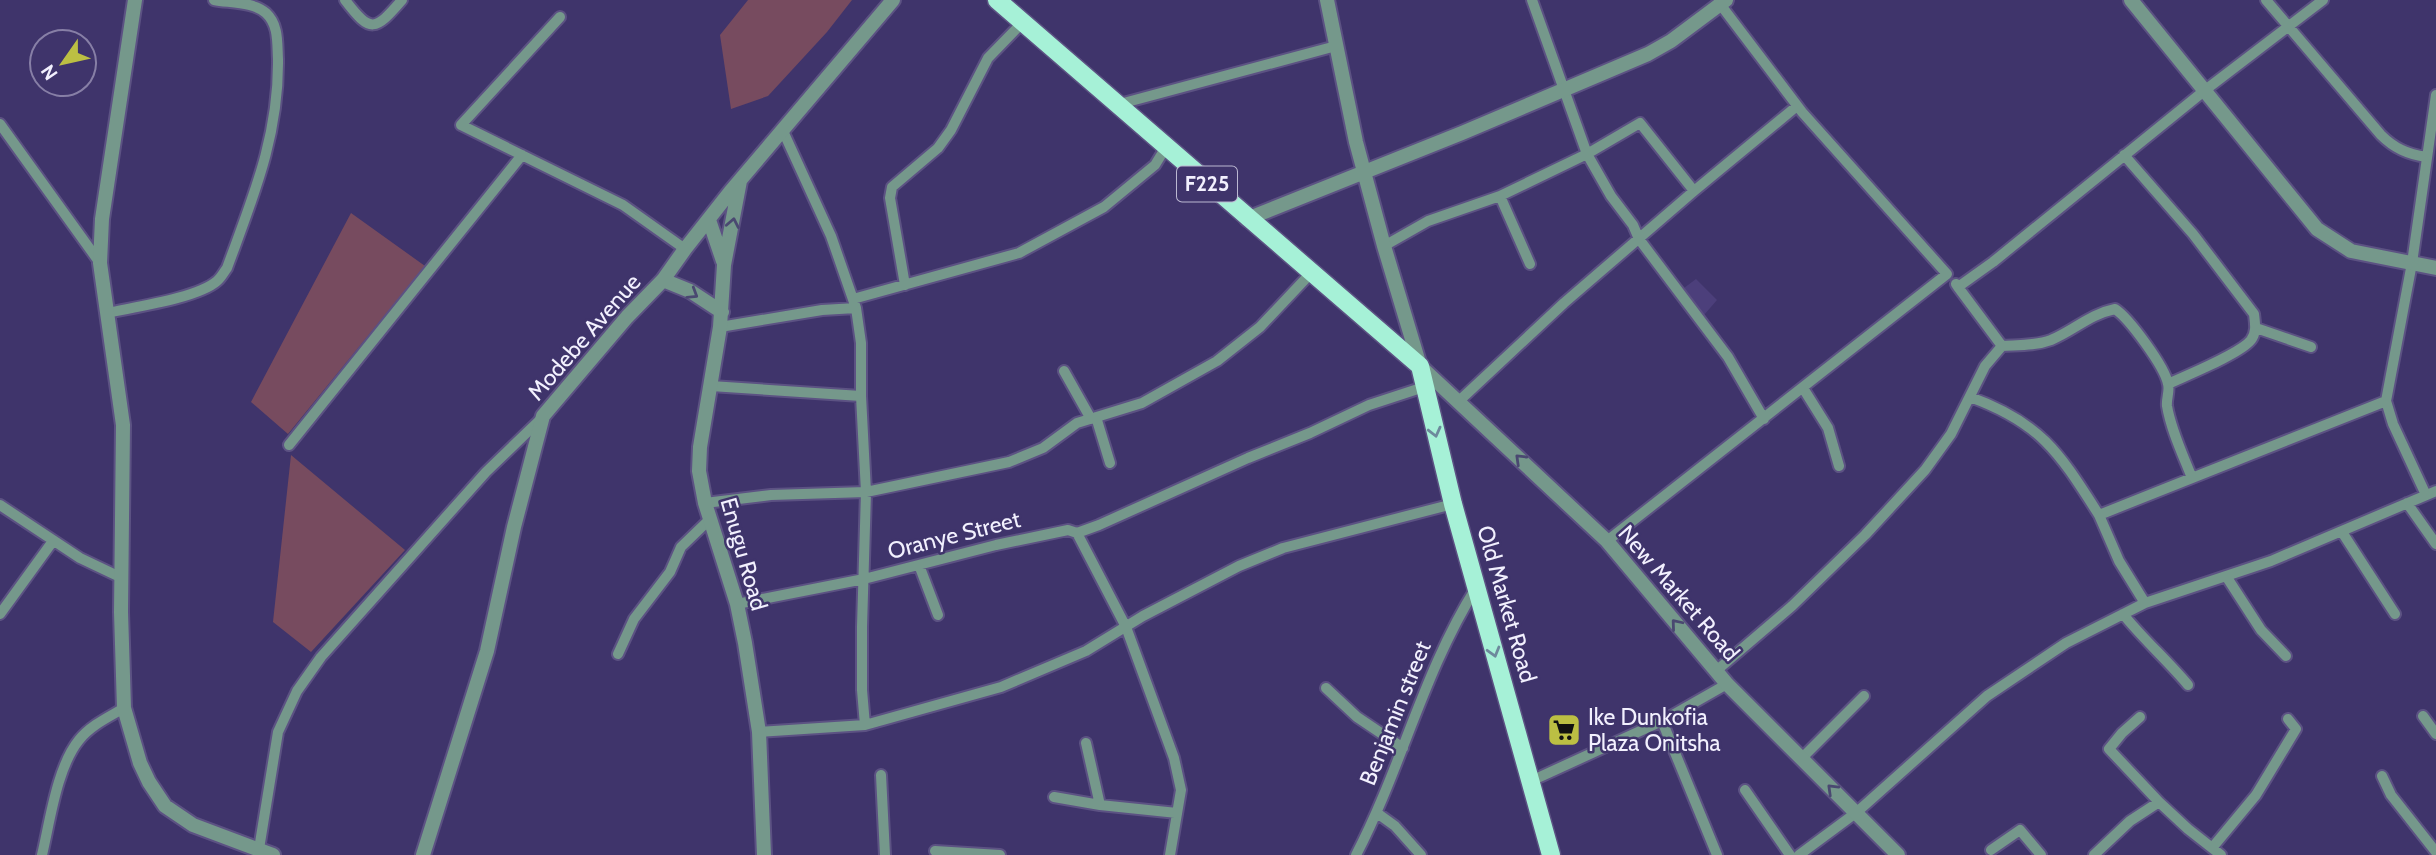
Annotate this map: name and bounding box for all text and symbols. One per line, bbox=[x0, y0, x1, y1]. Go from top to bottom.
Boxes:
north arrow bbox=[28, 28, 98, 98]
text: N bbox=[36, 60, 63, 84]
road number: F225 bbox=[1177, 166, 1237, 202]
one-way arrow bbox=[724, 217, 739, 229]
street label: Modebe Avenue bbox=[522, 268, 647, 406]
one-way arrow bbox=[686, 286, 699, 299]
one-way arrow bbox=[1427, 426, 1441, 438]
one-way arrow bbox=[1515, 454, 1528, 467]
street label: Enugu Road bbox=[715, 494, 773, 614]
street label: Oranye Street bbox=[885, 505, 1023, 565]
street label: New Market Road bbox=[1612, 519, 1746, 667]
street label: Old Market Road bbox=[1471, 522, 1543, 686]
one-way arrow bbox=[1672, 619, 1684, 632]
street label: Benjamin street bbox=[1353, 637, 1437, 789]
one-way arrow bbox=[1486, 646, 1501, 658]
place label: Ike Dunkofia Plaza Onitsha bbox=[1588, 703, 1721, 757]
supermarket icon: Ike Dunkofia Plaza Onitsha bbox=[1545, 711, 1583, 749]
one-way arrow bbox=[1827, 785, 1840, 798]

